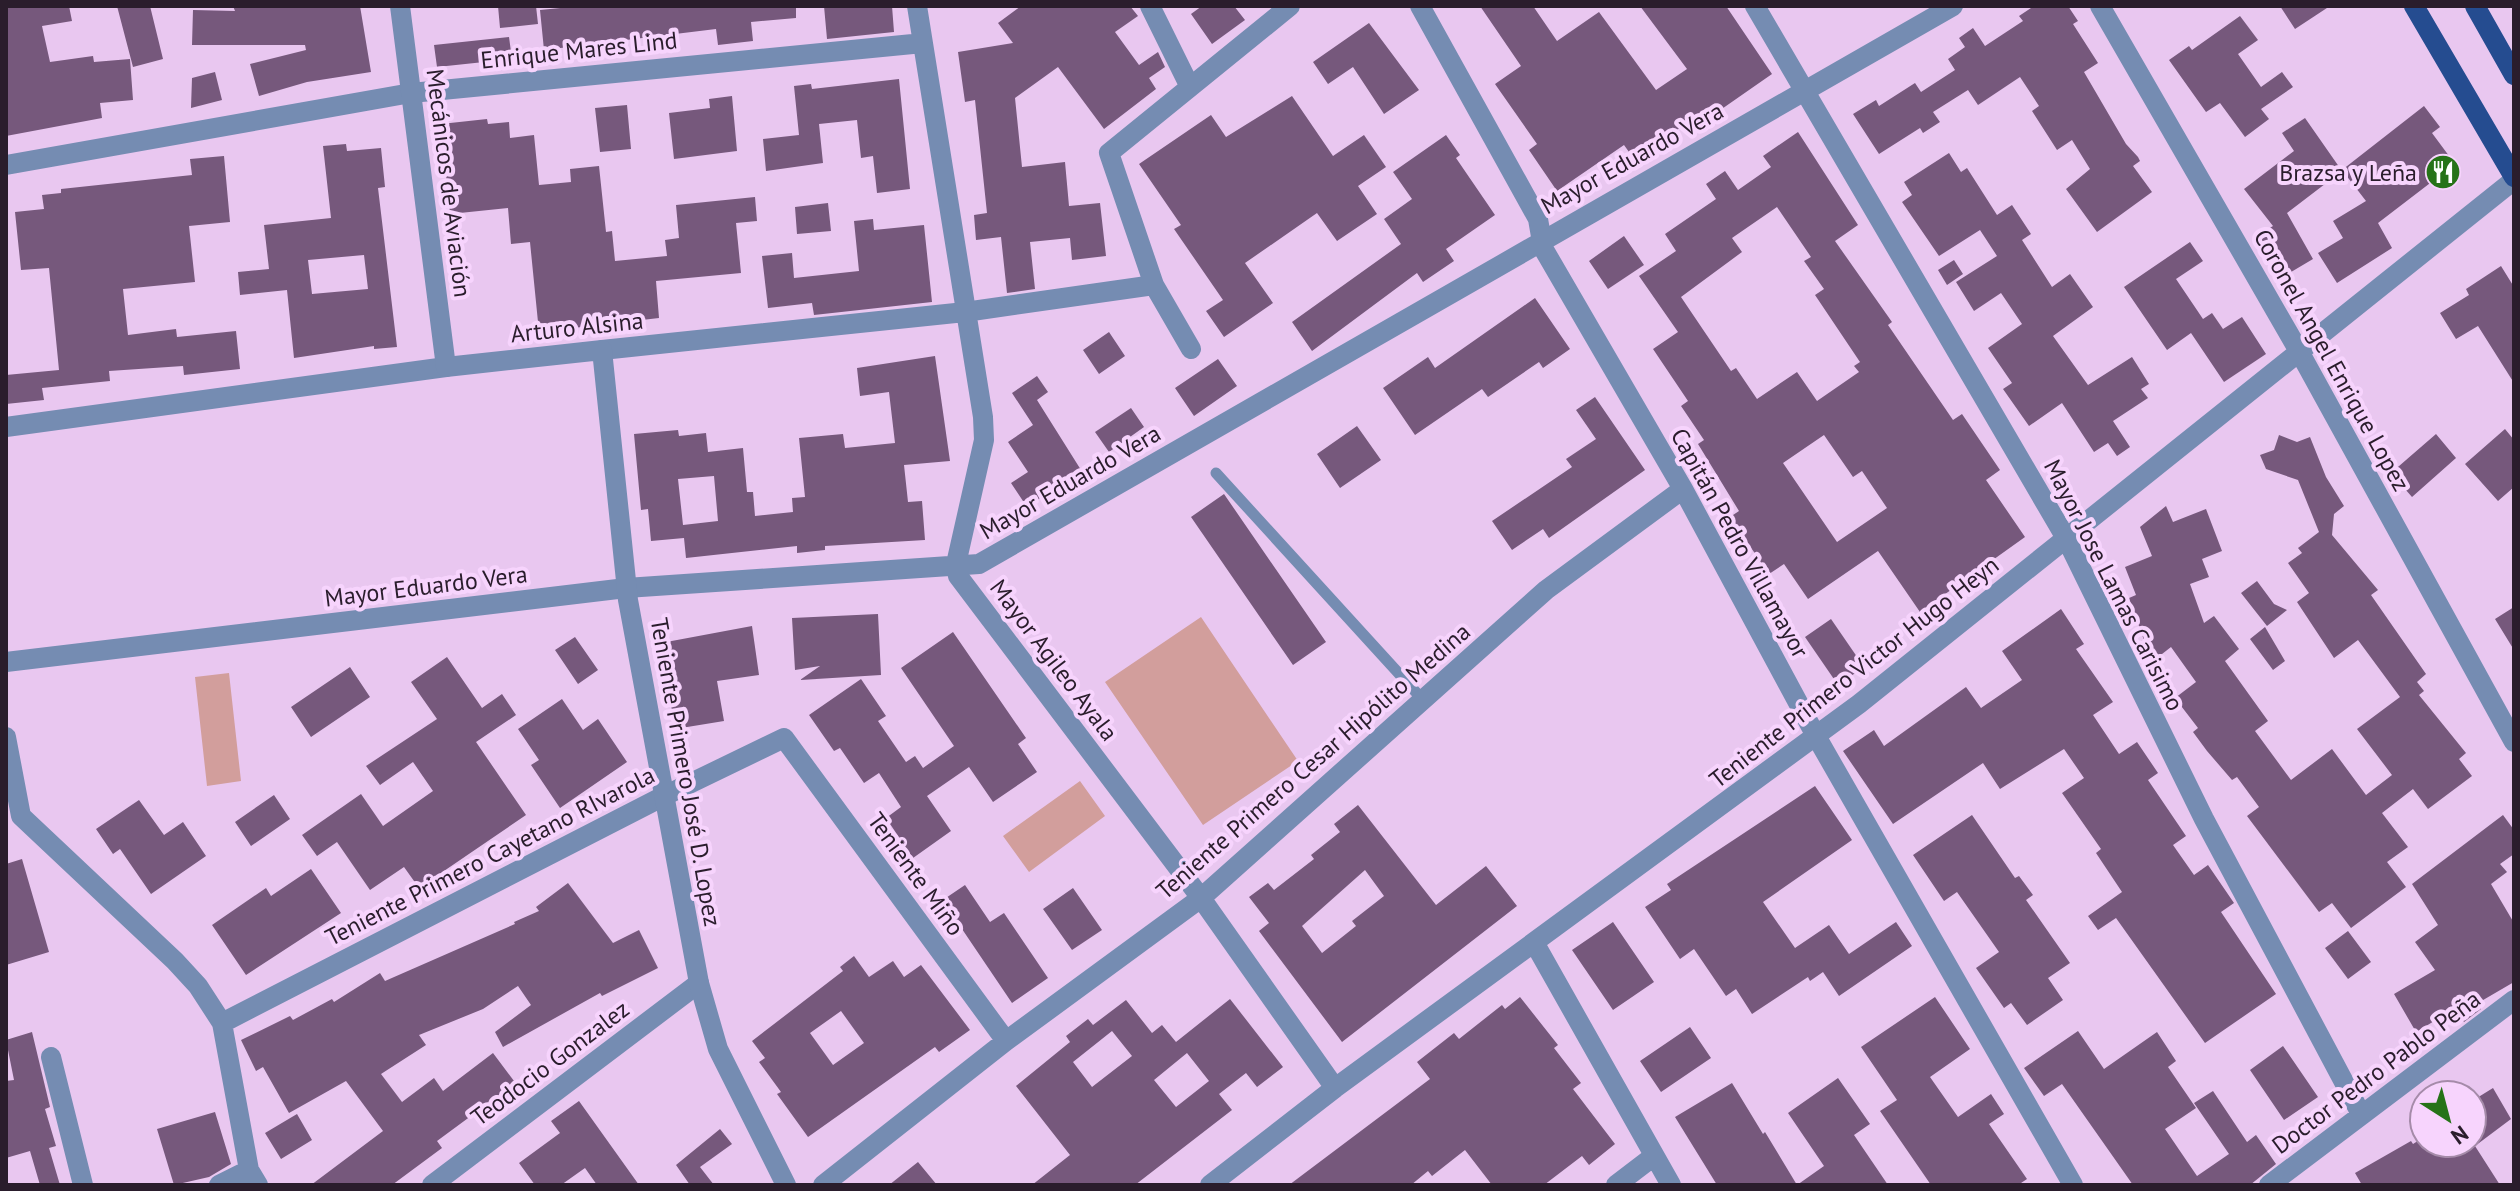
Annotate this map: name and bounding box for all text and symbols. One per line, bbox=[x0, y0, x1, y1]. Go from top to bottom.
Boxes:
street label: Enrique Mares Lind bbox=[479, 24, 679, 76]
street label: Mecánicos de Aviación bbox=[420, 67, 478, 299]
street label: Mayor Eduardo Vera bbox=[1535, 95, 1729, 221]
restaurant icon: Brazsa y Leña bbox=[2424, 153, 2462, 191]
place label: Brazsa y Leña bbox=[2279, 157, 2417, 188]
street label: Coronel Angel Enrique Lopez bbox=[2247, 224, 2417, 496]
street label: Arturo Alsina bbox=[509, 305, 645, 349]
street label: Mayor Eduardo Vera bbox=[974, 418, 1166, 546]
street label: Capitán Pedro Villamayor bbox=[1664, 423, 1816, 663]
street label: Mayor Jose Lamas Carisimo bbox=[2037, 454, 2191, 716]
street label: Teniente Primero Victor Hugo Heyn bbox=[1703, 549, 2005, 795]
street label: Mayor Eduardo Vera bbox=[323, 558, 529, 614]
street label: Mayor Agileo Ayala bbox=[983, 573, 1125, 747]
street label: Teniente Primero José D. Lopez bbox=[644, 615, 728, 929]
street label: Teniente Primero Cesar Hipólito Medina bbox=[1150, 616, 1476, 906]
street label: Teniente Primero Cayetano RIvarola bbox=[320, 759, 660, 953]
street label: Teniente Miño bbox=[861, 806, 971, 942]
street label: Doctor Pedro Pablo Peña bbox=[2266, 983, 2486, 1161]
street label: Teodocio Gonzalez bbox=[465, 993, 635, 1133]
north arrow bbox=[2408, 1079, 2488, 1159]
text: N bbox=[2446, 1120, 2474, 1151]

